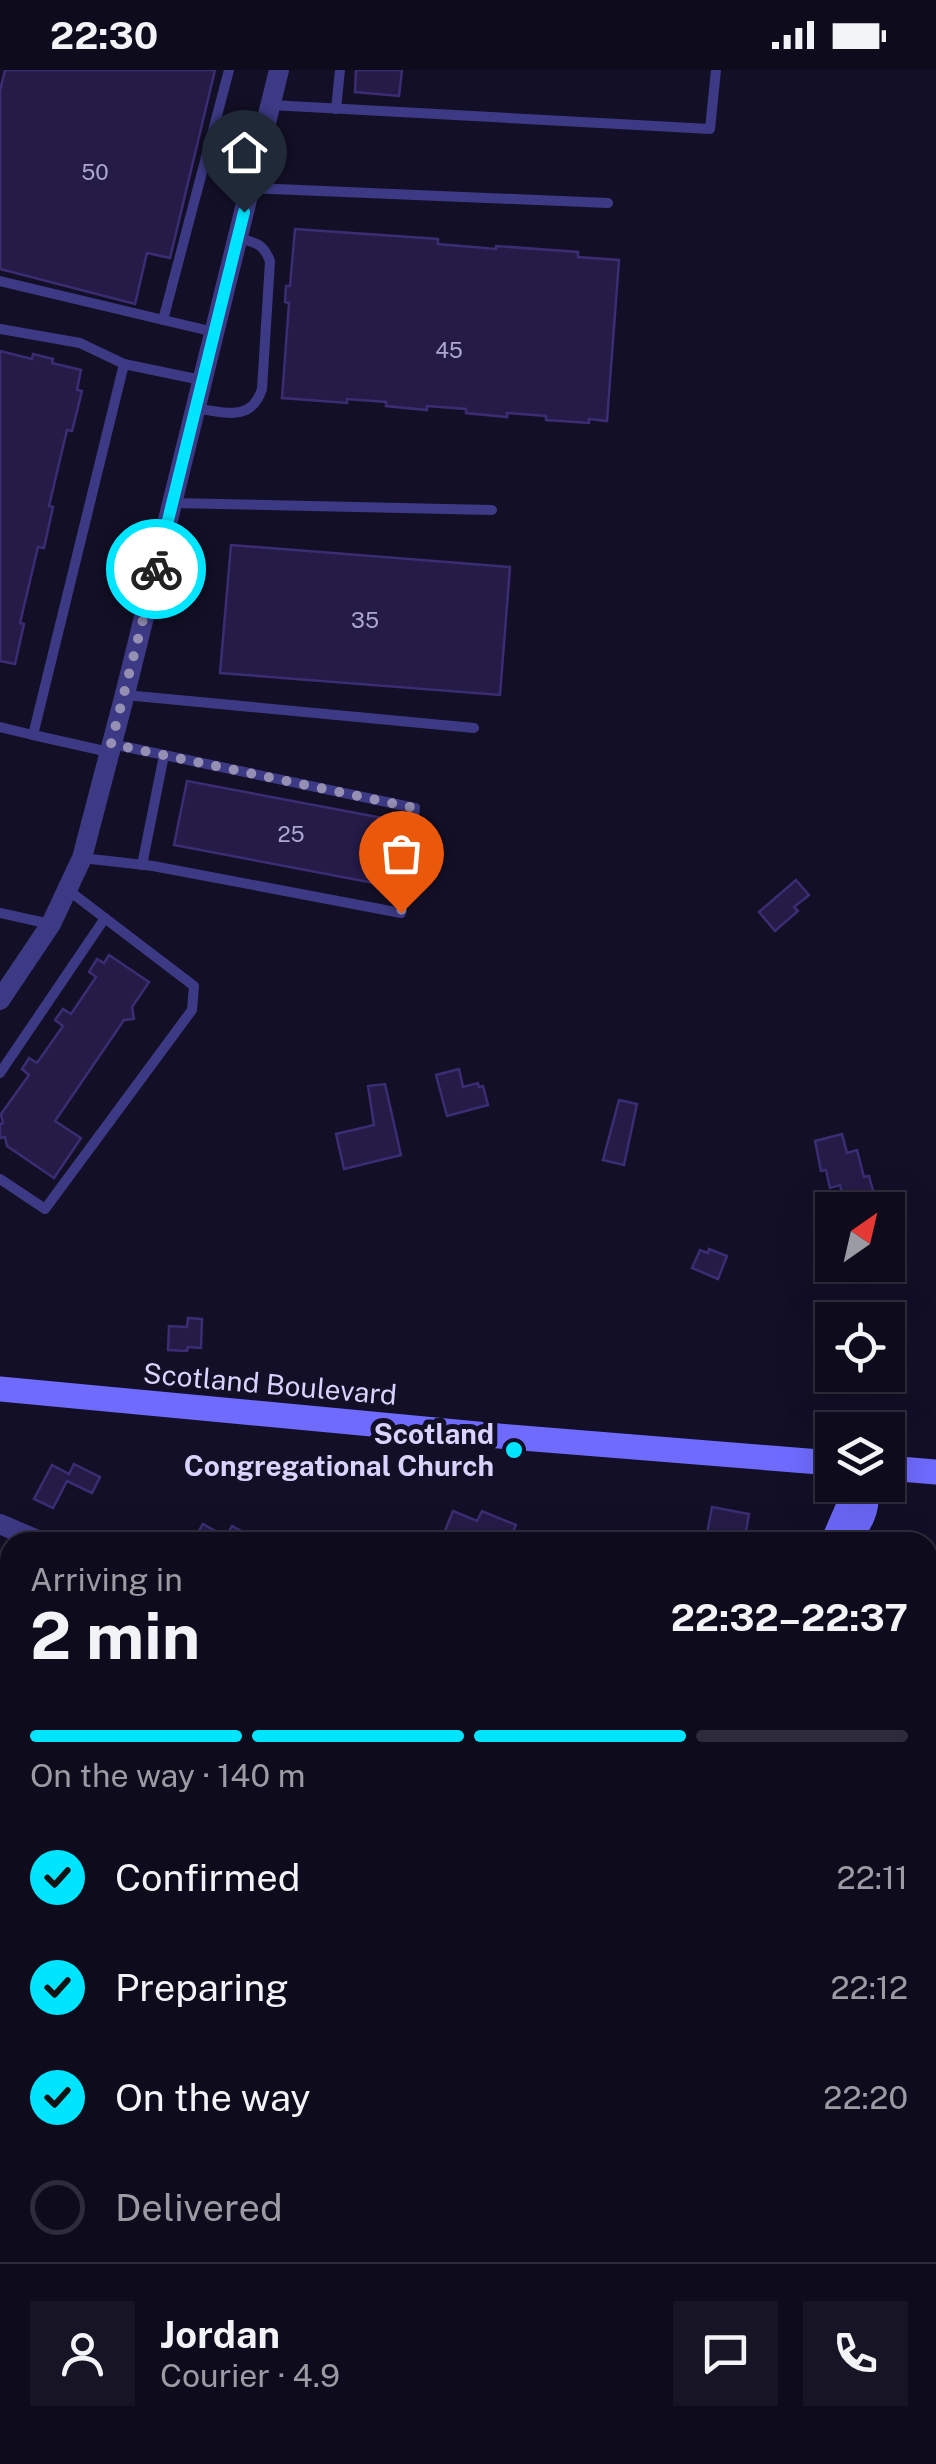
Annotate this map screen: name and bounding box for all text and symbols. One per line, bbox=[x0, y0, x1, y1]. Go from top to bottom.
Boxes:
text: 22:30 bbox=[50, 13, 158, 58]
pin bbox=[202, 110, 287, 213]
icon: home bbox=[217, 125, 272, 180]
house number: 50 bbox=[81, 159, 109, 185]
house number: 45 bbox=[435, 337, 463, 363]
courier bbox=[106, 519, 206, 619]
icon: bike bbox=[129, 542, 184, 597]
house number: 35 bbox=[351, 607, 379, 633]
pin bbox=[359, 811, 444, 914]
house number: 25 bbox=[277, 821, 305, 847]
icon: bag bbox=[374, 826, 429, 881]
north arrow bbox=[815, 1192, 905, 1282]
map controls bbox=[815, 1192, 905, 1502]
button: locate bbox=[815, 1302, 905, 1392]
street label: Scotland Boulevard bbox=[142, 1356, 398, 1411]
button: layers bbox=[815, 1412, 905, 1502]
place label: Scotland Congregational Church bbox=[184, 1417, 494, 1482]
marker: Scotland Congregational Church bbox=[503, 1439, 525, 1461]
text: Arriving in bbox=[30, 1561, 183, 1598]
text: 22:32–22:37 bbox=[671, 1595, 908, 1640]
text: 2 min bbox=[30, 1597, 200, 1674]
text: On the way · 140 m bbox=[30, 1757, 306, 1794]
icon: check bbox=[30, 1850, 85, 1905]
text: Confirmed bbox=[115, 1855, 300, 1900]
text: 22:11 bbox=[837, 1859, 908, 1896]
icon: check bbox=[30, 1960, 85, 2015]
text: Preparing bbox=[115, 1965, 289, 2010]
text: 22:12 bbox=[831, 1969, 908, 2006]
icon: check bbox=[30, 2070, 85, 2125]
text: On the way bbox=[115, 2075, 311, 2120]
text: 22:20 bbox=[823, 2079, 908, 2116]
text: Delivered bbox=[115, 2185, 283, 2230]
button: person bbox=[30, 2301, 135, 2406]
button: chat bbox=[673, 2301, 778, 2406]
button: phone bbox=[803, 2301, 908, 2406]
text: Jordan bbox=[160, 2312, 280, 2357]
text: Courier · 4.9 bbox=[160, 2357, 340, 2394]

